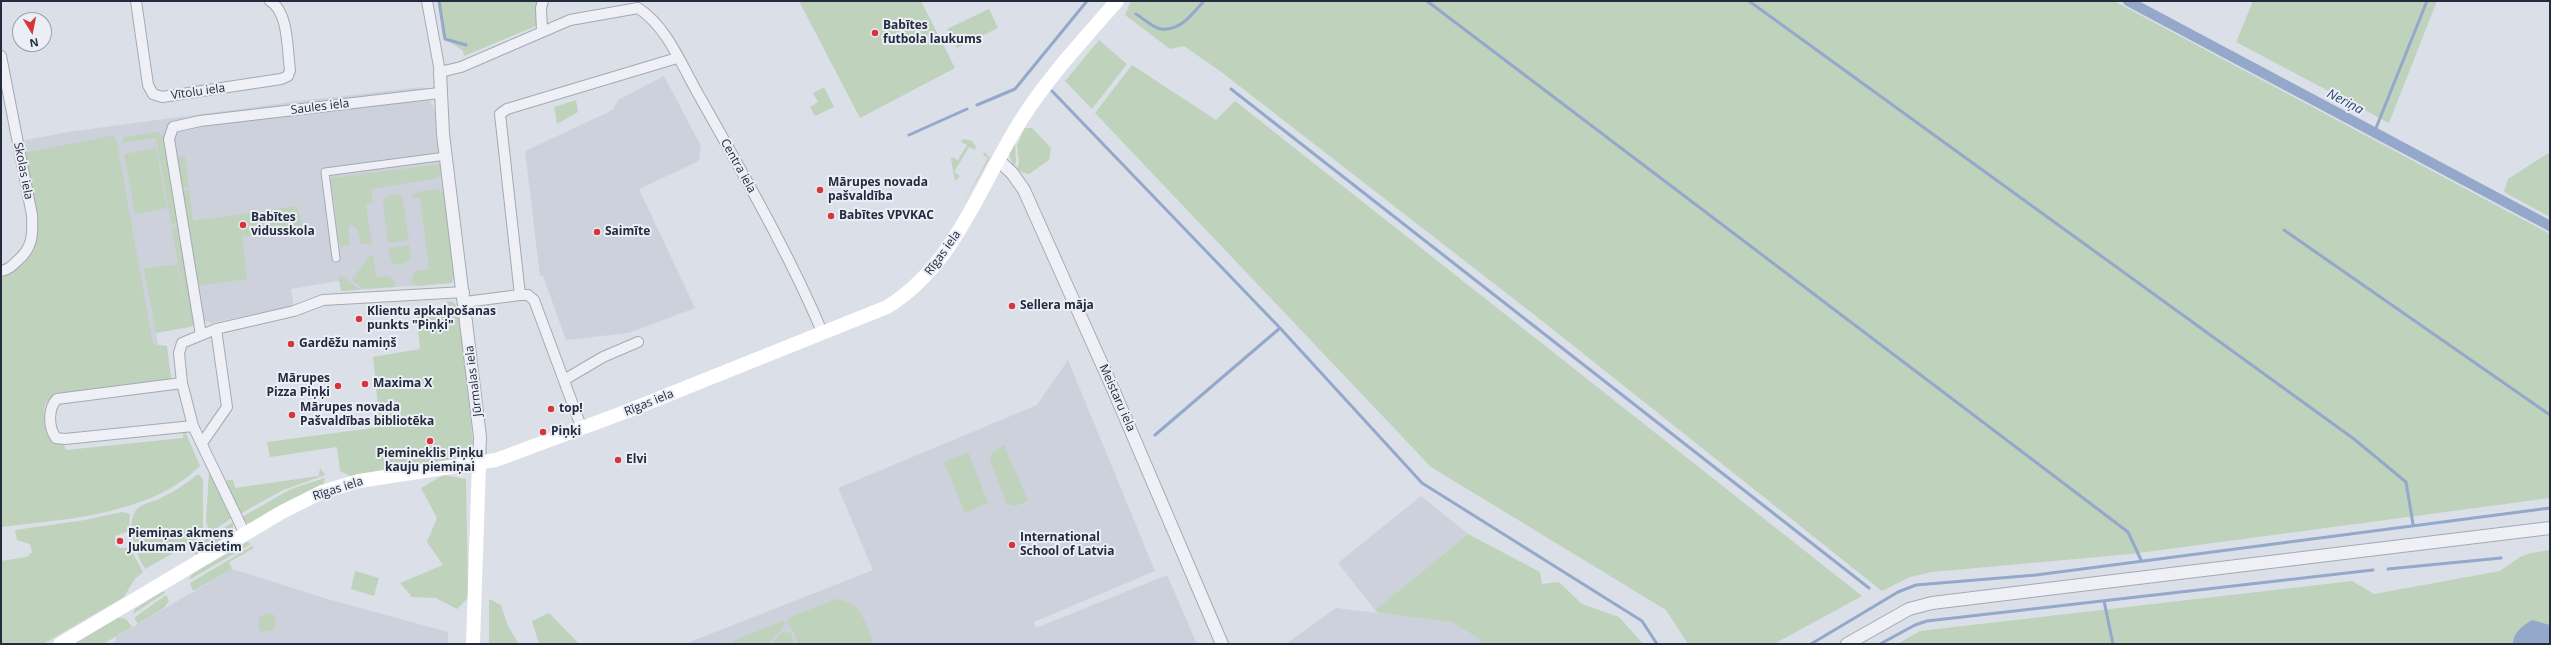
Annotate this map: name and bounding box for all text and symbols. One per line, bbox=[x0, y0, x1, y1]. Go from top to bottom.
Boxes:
north arrow bbox=[12, 12, 52, 52]
place label: Babītes futbola laukums bbox=[883, 19, 982, 47]
marker: Babītes futbola laukums bbox=[870, 28, 880, 38]
text: N bbox=[28, 35, 40, 51]
street label: Vītolu iela bbox=[170, 81, 226, 103]
water label: Neriņa bbox=[2324, 86, 2366, 118]
street label: Saules iela bbox=[290, 96, 350, 118]
street label: Centra iela bbox=[717, 136, 759, 196]
street label: Skolas iela bbox=[10, 141, 36, 201]
place label: Mārupes novada pašvaldība bbox=[828, 176, 928, 204]
marker: Mārupes novada pašvaldība bbox=[815, 185, 825, 195]
place label: Babītes VPVKAC bbox=[839, 209, 934, 223]
place label: Babītes vidusskola bbox=[251, 211, 315, 239]
marker: Babītes VPVKAC bbox=[826, 211, 836, 221]
marker: Babītes vidusskola bbox=[238, 220, 248, 230]
place label: Saimīte bbox=[605, 225, 650, 239]
marker: Saimīte bbox=[592, 227, 602, 237]
street label: Rīgas iela bbox=[922, 228, 964, 278]
place label: Sellera māja bbox=[1020, 299, 1094, 313]
marker: Sellera māja bbox=[1007, 301, 1017, 311]
place label: Klientu apkalpošanas punkts "Piņķi" bbox=[367, 305, 496, 333]
marker: Klientu apkalpošanas punkts "Piņķi" bbox=[354, 314, 364, 324]
place label: Gardēžu namiņš bbox=[299, 337, 396, 351]
marker: Gardēžu namiņš bbox=[286, 339, 296, 349]
street label: Jūrmalas iela bbox=[463, 345, 485, 417]
street label: Meistaru iela bbox=[1096, 362, 1138, 434]
place label: Mārupes Pizza Piņķi bbox=[267, 372, 330, 400]
place label: Maxima X bbox=[373, 377, 432, 391]
marker: Maxima X bbox=[360, 379, 370, 389]
marker: Mārupes Pizza Piņķi bbox=[333, 381, 343, 391]
street label: Rīgas iela bbox=[622, 387, 676, 419]
place label: Mārupes novada Pašvaldības bibliotēka bbox=[300, 401, 434, 429]
place label: top! bbox=[559, 402, 583, 416]
marker: top! bbox=[546, 404, 556, 414]
marker: Mārupes novada Pašvaldības bibliotēka bbox=[287, 410, 297, 420]
place label: Piņķi bbox=[551, 425, 581, 439]
marker: Piņķi bbox=[538, 427, 548, 437]
marker: Piemineklis Piņķu kauju piemiņai bbox=[425, 436, 435, 446]
place label: Piemineklis Piņķu kauju piemiņai bbox=[377, 447, 483, 475]
place label: Elvi bbox=[626, 453, 647, 467]
marker: Elvi bbox=[613, 455, 623, 465]
street label: Rīgas iela bbox=[311, 474, 365, 504]
place label: Piemiņas akmens Jukumam Vācietim bbox=[128, 527, 242, 555]
place label: International School of Latvia bbox=[1020, 531, 1114, 559]
marker: Piemiņas akmens Jukumam Vācietim bbox=[115, 536, 125, 546]
marker: International School of Latvia bbox=[1007, 540, 1017, 550]

